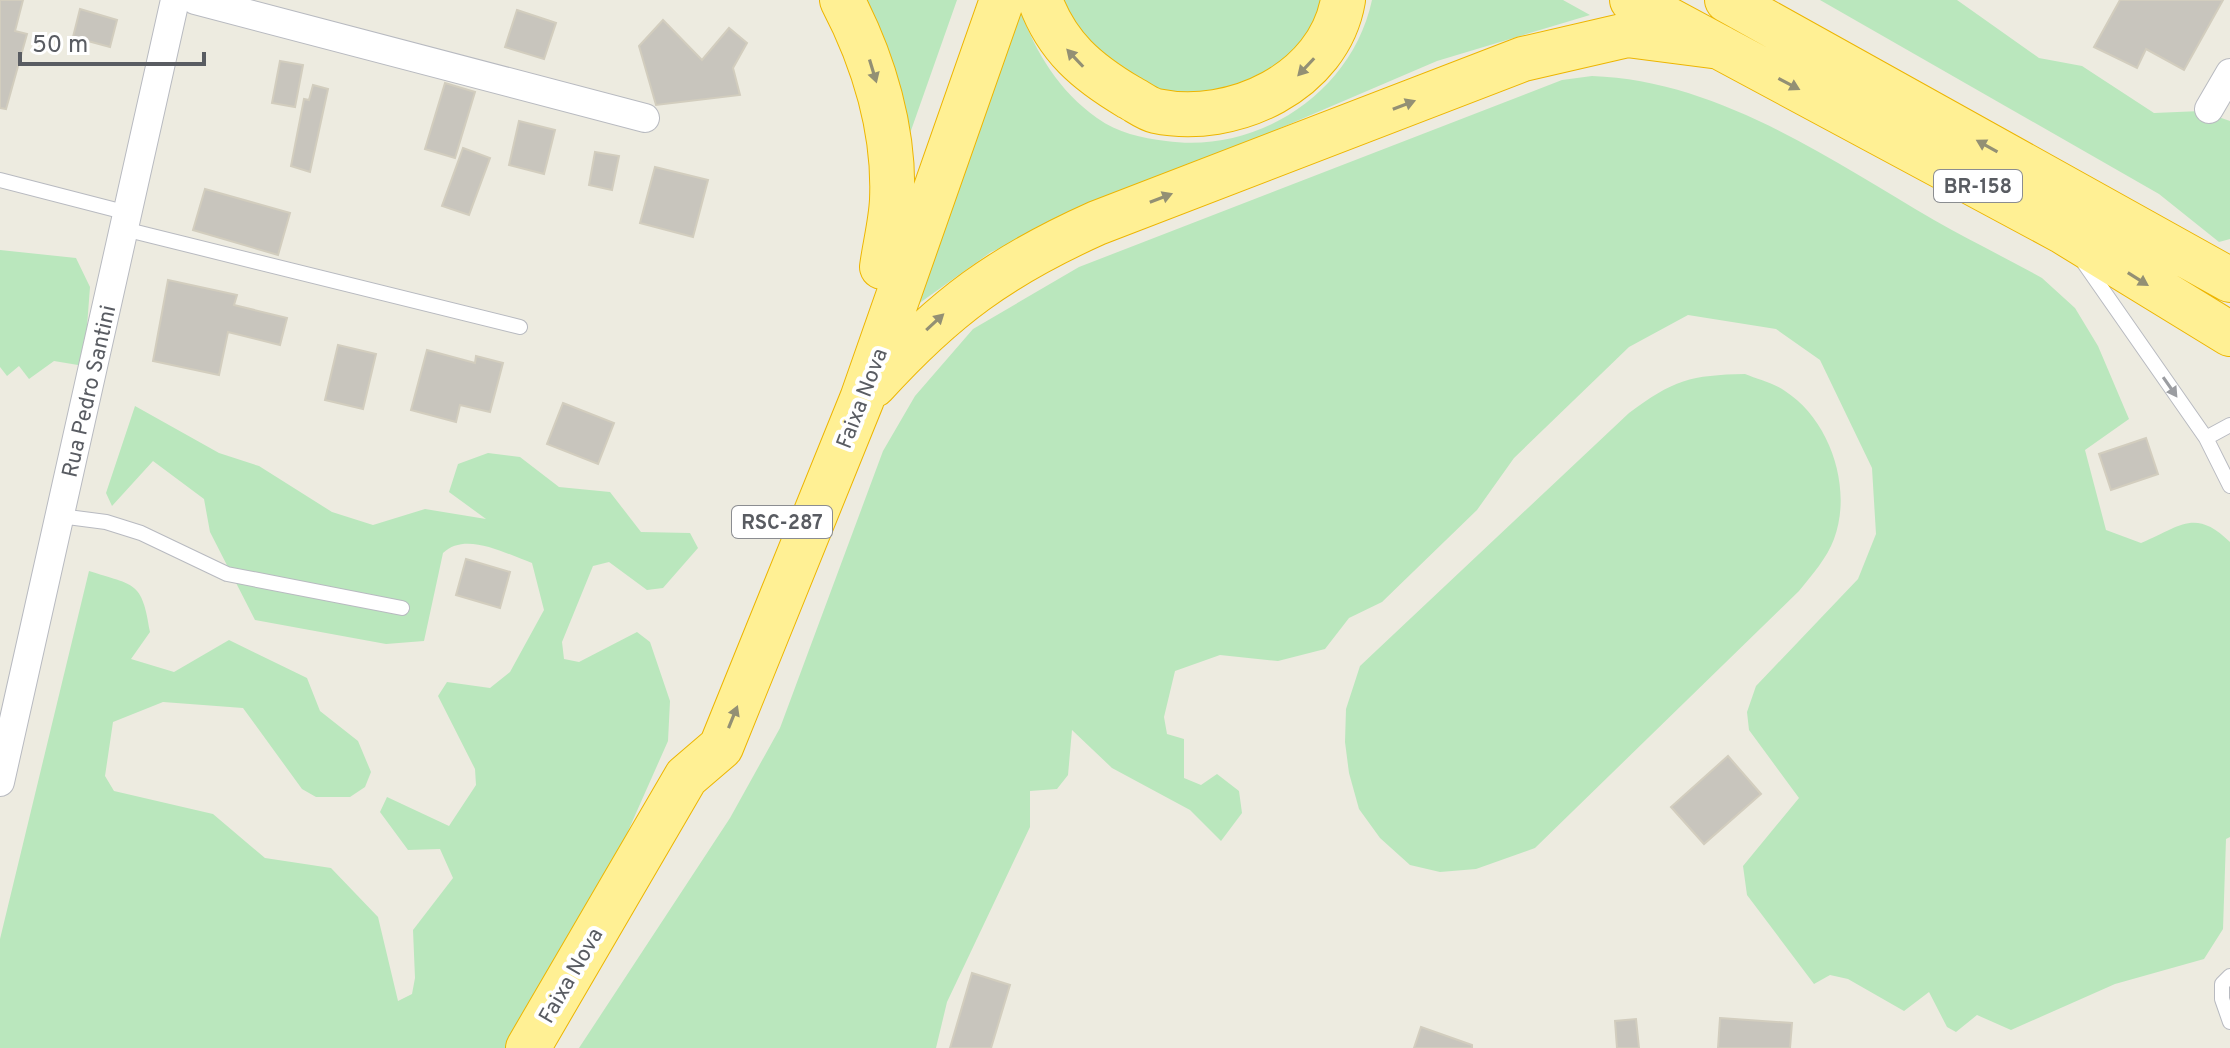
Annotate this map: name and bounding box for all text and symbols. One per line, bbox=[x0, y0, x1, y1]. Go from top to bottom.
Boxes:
scale bar bbox=[20, 16, 204, 66]
text: 50 m bbox=[32, 31, 88, 61]
one-way arrow bbox=[1066, 49, 1084, 68]
one-way arrow bbox=[1297, 57, 1315, 77]
one-way arrow bbox=[868, 60, 880, 84]
one-way arrow bbox=[1777, 78, 1800, 91]
one-way arrow bbox=[1392, 98, 1416, 111]
one-way arrow bbox=[1976, 139, 1998, 153]
road number: BR-158 bbox=[1934, 170, 2022, 202]
one-way arrow bbox=[1149, 191, 1173, 204]
one-way arrow bbox=[2127, 272, 2149, 286]
street label: Rua Pedro Santini bbox=[57, 303, 123, 480]
one-way arrow bbox=[926, 314, 945, 332]
street label: Faixa Nova bbox=[832, 345, 895, 453]
one-way arrow bbox=[2162, 376, 2177, 397]
road number: RSC-287 bbox=[732, 506, 832, 538]
one-way arrow bbox=[726, 705, 739, 729]
street label: Faixa Nova bbox=[534, 924, 610, 1029]

